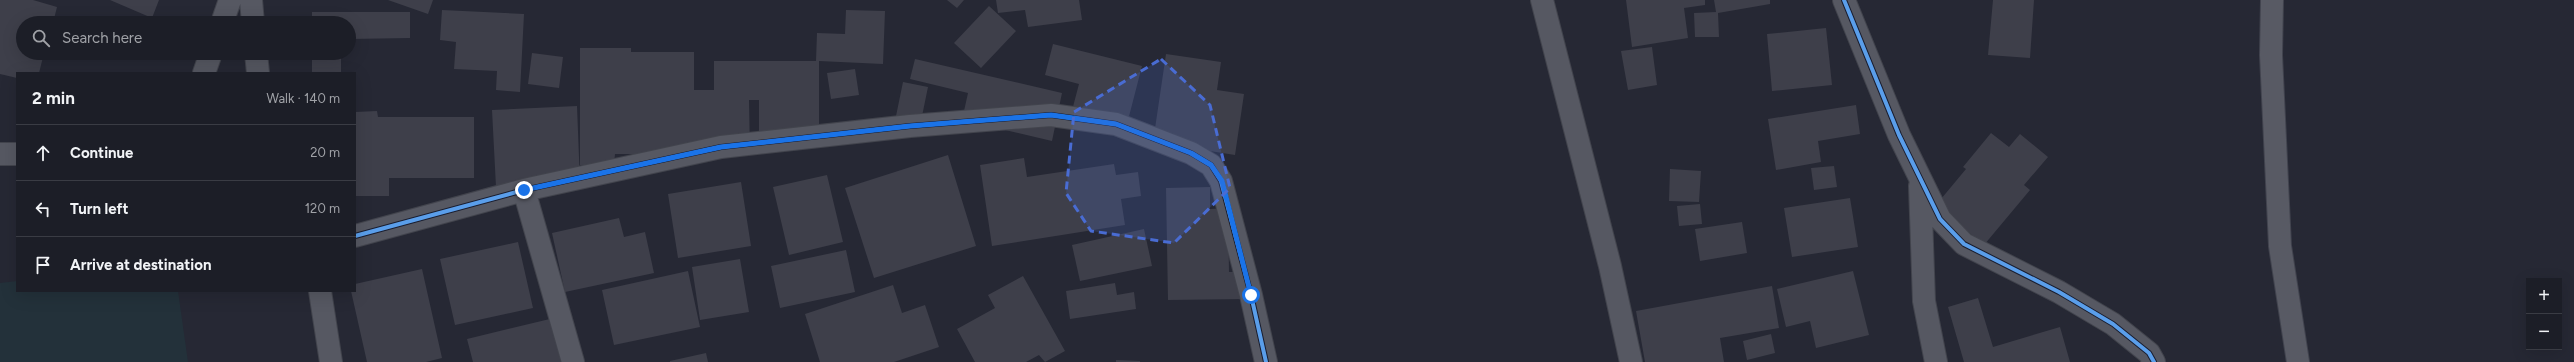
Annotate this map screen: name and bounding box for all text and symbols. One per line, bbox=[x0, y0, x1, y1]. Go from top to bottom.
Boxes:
search box bbox=[16, 16, 356, 60]
icon: search bbox=[30, 27, 52, 49]
text: Search here bbox=[62, 29, 142, 47]
text: 2 min bbox=[32, 88, 75, 108]
text: Walk · 140 m bbox=[266, 91, 340, 106]
icon: ahead bbox=[32, 142, 54, 164]
text: Continue bbox=[70, 144, 133, 162]
text: 20 m bbox=[310, 145, 340, 160]
route end bbox=[515, 181, 533, 199]
icon: left bbox=[32, 198, 54, 220]
text: Turn left bbox=[70, 200, 128, 218]
text: 120 m bbox=[305, 201, 340, 216]
icon: arrive bbox=[32, 254, 54, 276]
text: Arrive at destination bbox=[70, 256, 211, 274]
map controls bbox=[2526, 278, 2562, 350]
button: + bbox=[2526, 278, 2562, 314]
route start bbox=[1242, 286, 1260, 304]
button: − bbox=[2526, 314, 2562, 350]

